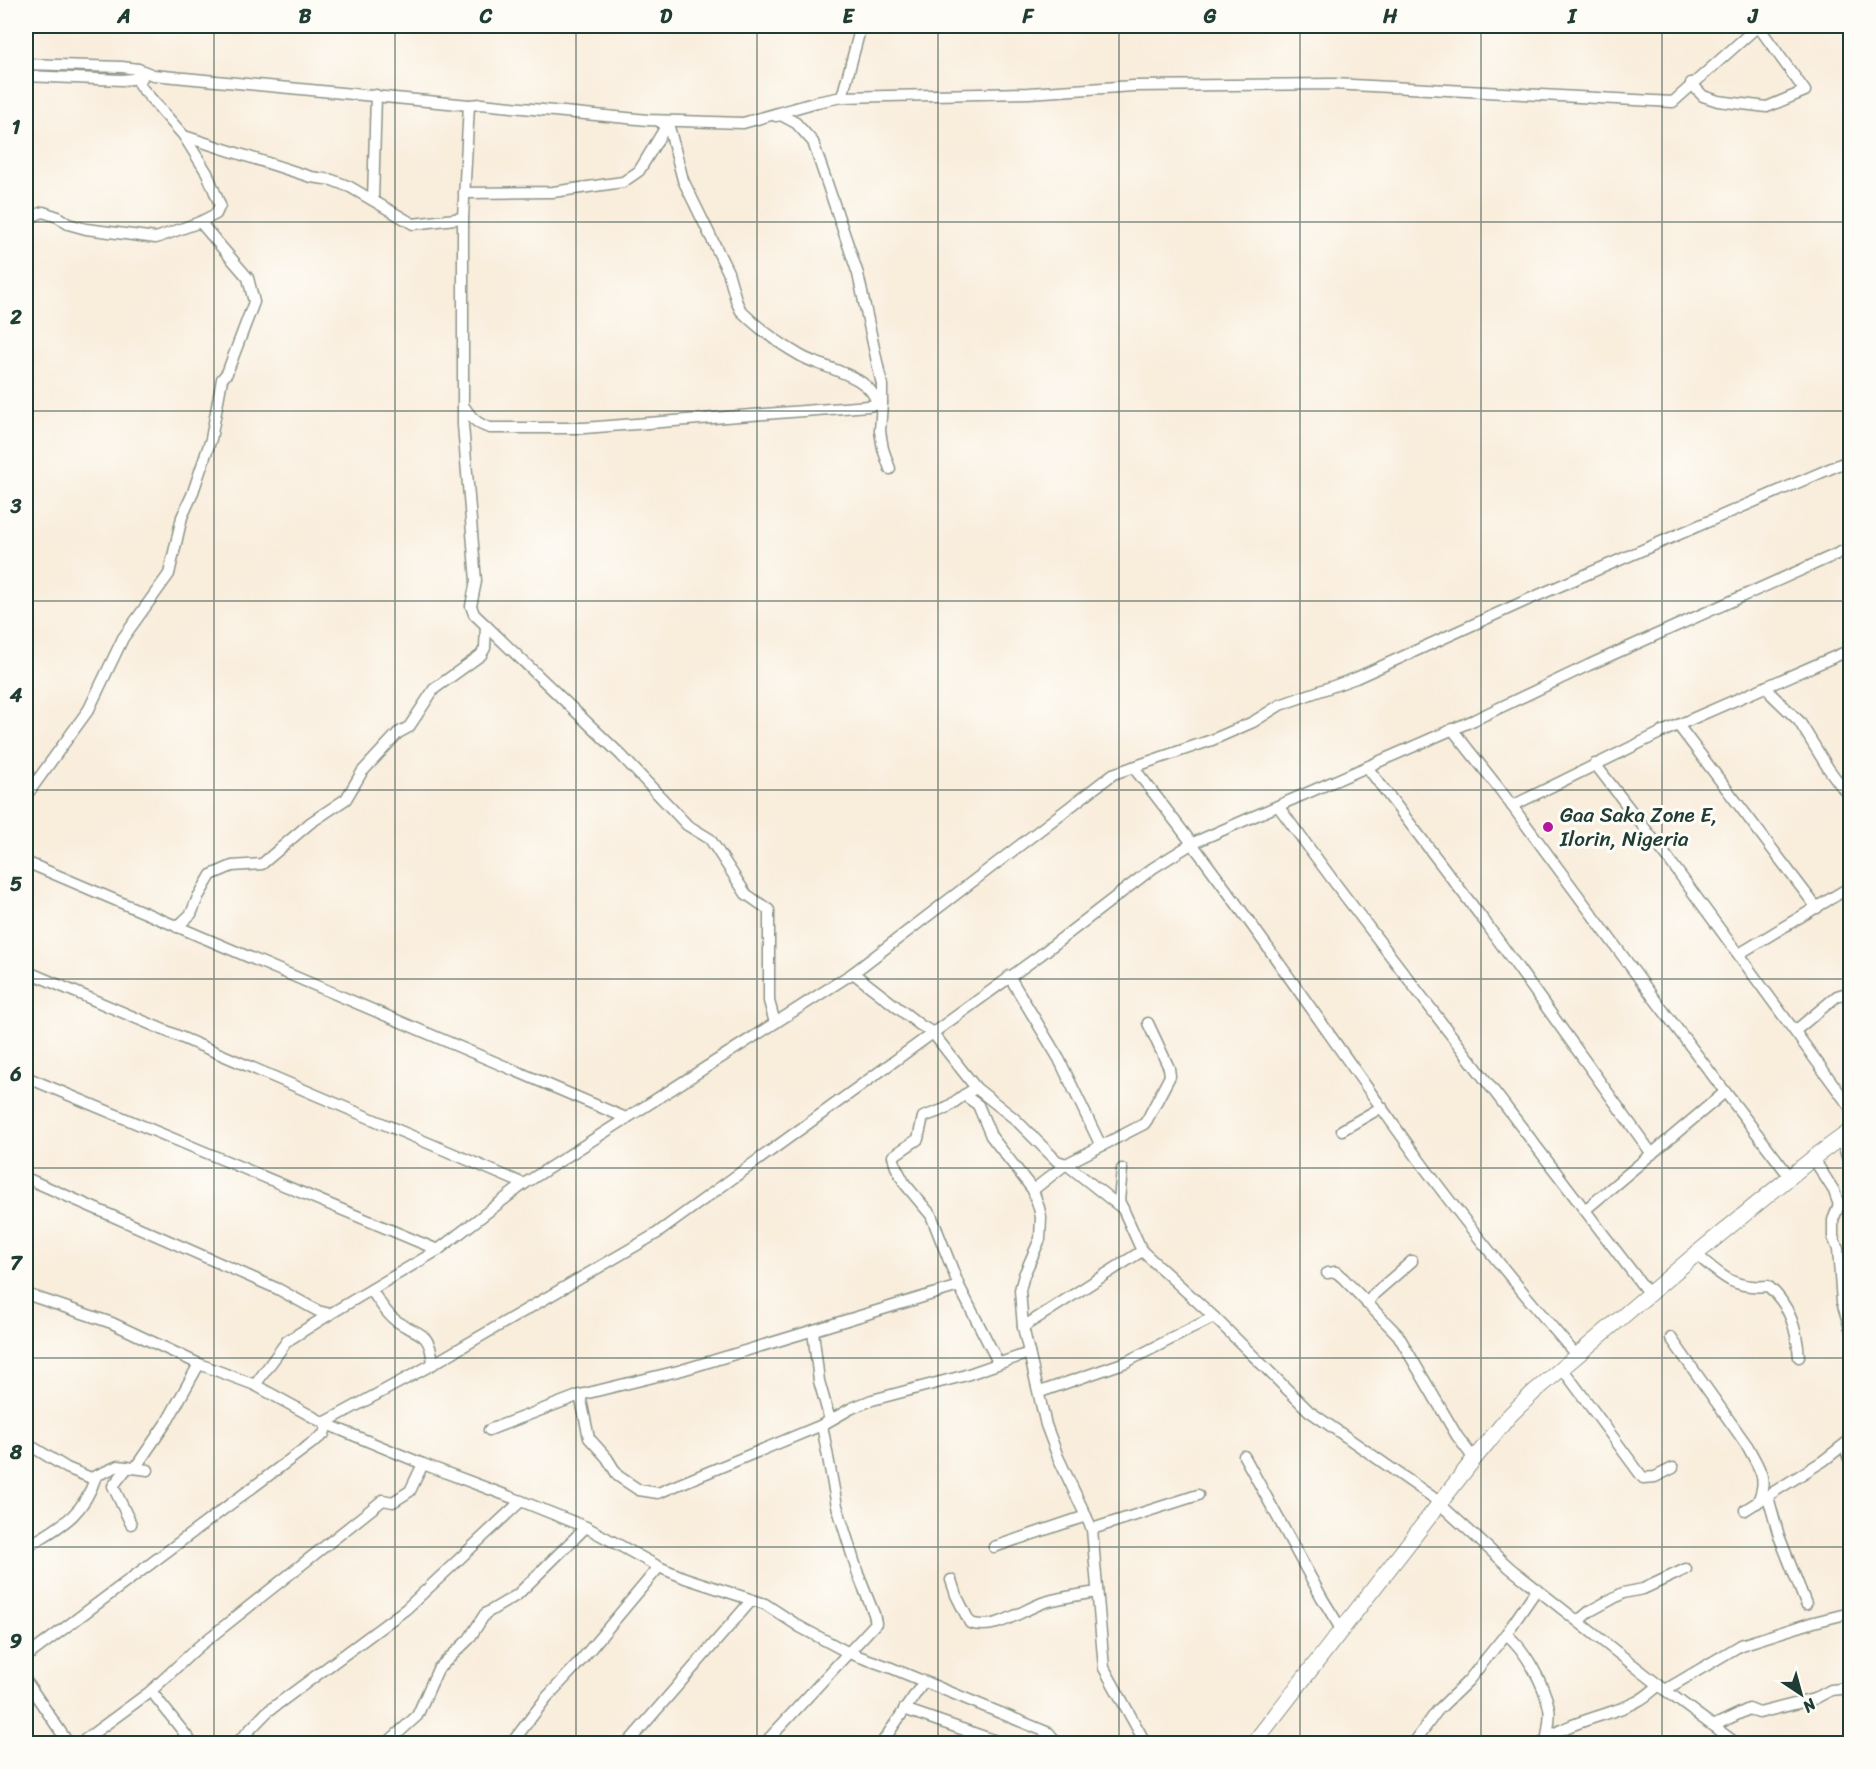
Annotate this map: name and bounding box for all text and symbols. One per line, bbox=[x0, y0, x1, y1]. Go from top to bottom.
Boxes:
text: A bbox=[116, 0, 131, 34]
text: B bbox=[299, 0, 312, 34]
text: C bbox=[479, 0, 493, 34]
text: D bbox=[660, 0, 673, 34]
text: E bbox=[842, 0, 855, 34]
text: F bbox=[1022, 0, 1035, 34]
text: G bbox=[1203, 0, 1217, 34]
text: H bbox=[1382, 0, 1398, 34]
text: I bbox=[1567, 0, 1578, 34]
text: J bbox=[1747, 0, 1759, 34]
text: 1 bbox=[12, 110, 21, 145]
text: 2 bbox=[9, 300, 22, 335]
text: 3 bbox=[10, 489, 22, 524]
text: 4 bbox=[9, 678, 23, 713]
place label: Gaa Saka Zone E, Ilorin, Nigeria bbox=[1559, 796, 1718, 858]
marker: Gaa Saka Zone E, Ilorin, Nigeria bbox=[1541, 820, 1555, 834]
text: 5 bbox=[10, 867, 22, 902]
text: 6 bbox=[9, 1057, 22, 1092]
text: 7 bbox=[10, 1246, 23, 1281]
text: 8 bbox=[9, 1435, 23, 1470]
text: 9 bbox=[10, 1624, 22, 1659]
north arrow bbox=[1771, 1664, 1831, 1724]
text: N bbox=[1796, 1690, 1823, 1721]

